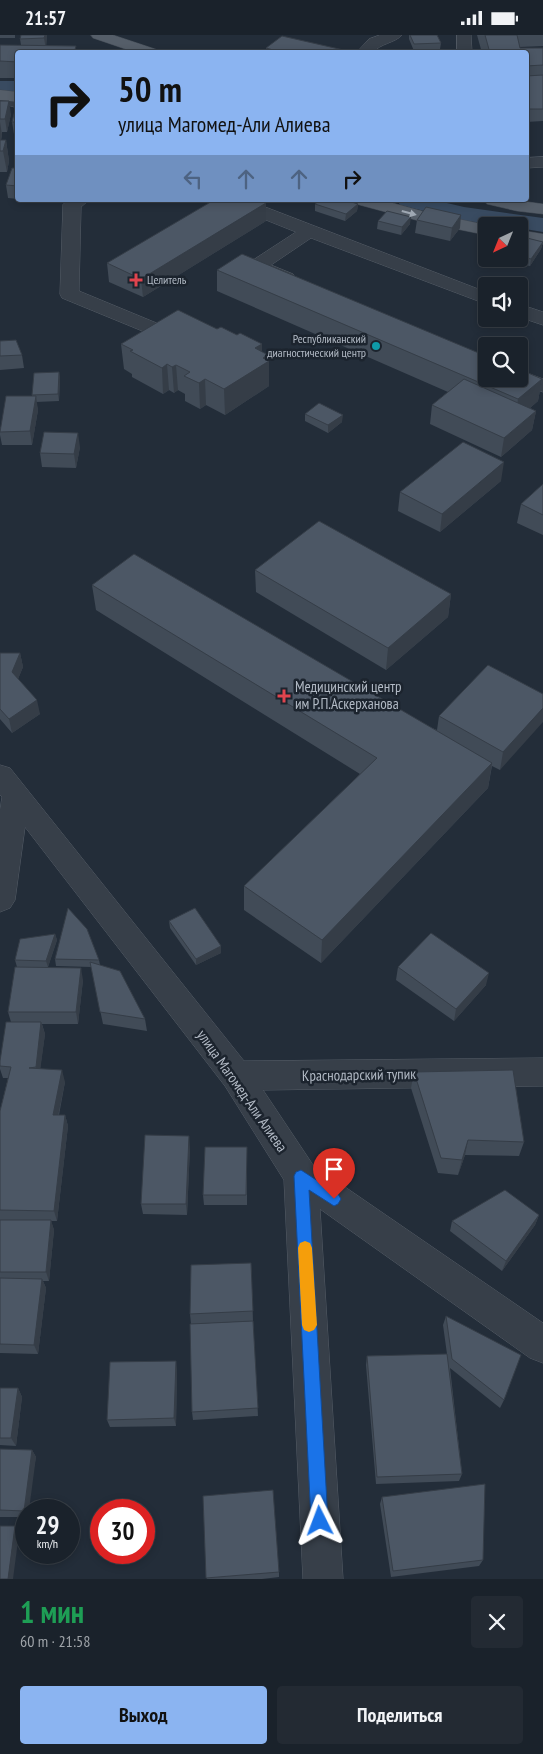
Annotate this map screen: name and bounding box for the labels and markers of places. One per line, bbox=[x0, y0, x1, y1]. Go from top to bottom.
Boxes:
place label: Целитель bbox=[147, 272, 187, 287]
marker: Целитель bbox=[129, 273, 143, 287]
place label: Республиканский диагностический центр bbox=[267, 331, 366, 360]
marker: Республиканский диагностический центр bbox=[370, 340, 382, 352]
place label: Медицинский центр им Р.П.Аскерханова bbox=[295, 677, 402, 713]
marker: Медицинский центр им Р.П.Аскерханова bbox=[277, 689, 291, 703]
pin bbox=[313, 1148, 355, 1199]

